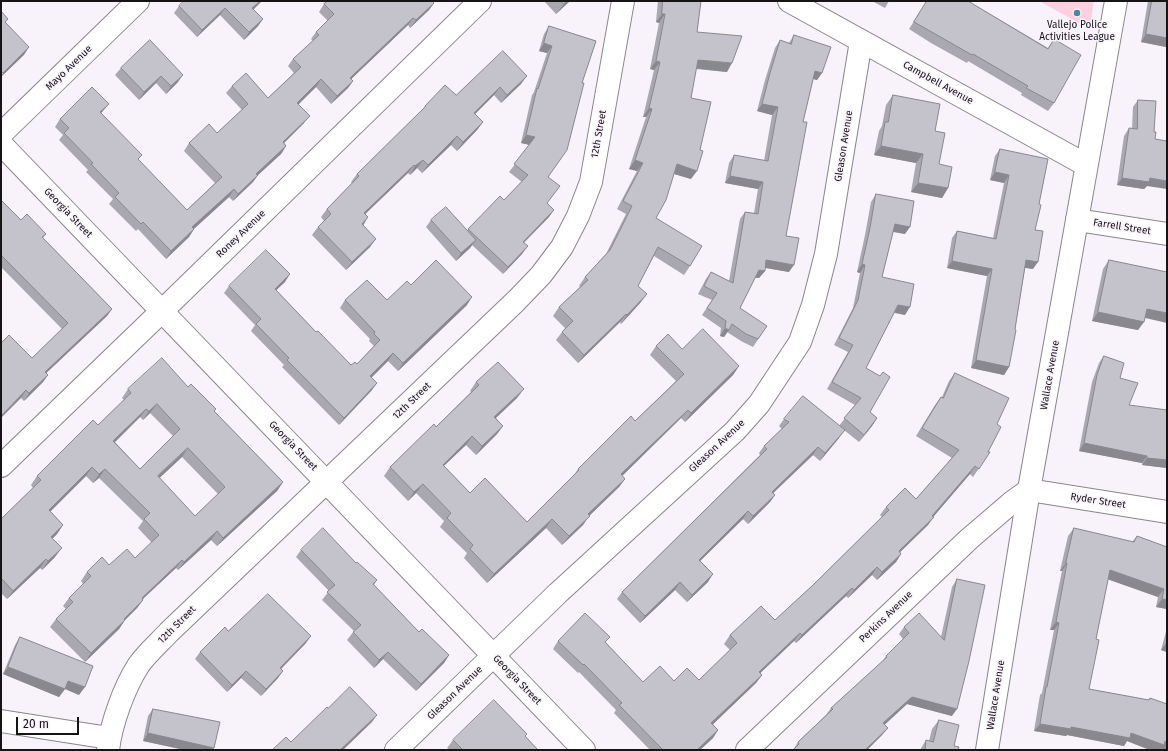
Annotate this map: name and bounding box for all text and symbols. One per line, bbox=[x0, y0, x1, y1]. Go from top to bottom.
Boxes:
marker: Vallejo Police Activities League bbox=[1072, 8, 1082, 18]
place label: Vallejo Police Activities League bbox=[1039, 19, 1115, 42]
street label: Mayo Avenue bbox=[43, 43, 95, 93]
street label: Campbell Avenue bbox=[901, 59, 975, 107]
street label: 12th Street bbox=[589, 109, 609, 159]
street label: Gleason Avenue bbox=[832, 109, 856, 183]
street label: Georgia Street bbox=[41, 186, 95, 240]
street label: Roney Avenue bbox=[214, 208, 268, 260]
street label: Farrell Street bbox=[1092, 217, 1152, 237]
street label: Wallace Avenue bbox=[1038, 339, 1062, 411]
street label: 12th Street bbox=[390, 380, 434, 422]
street label: Gleason Avenue bbox=[687, 417, 747, 475]
street label: Georgia Street bbox=[266, 419, 320, 473]
street label: Ryder Street bbox=[1069, 491, 1127, 511]
street label: Perkins Avenue bbox=[857, 589, 915, 645]
street label: 12th Street bbox=[156, 604, 198, 646]
street label: Georgia Street bbox=[490, 653, 544, 707]
street label: Wallace Avenue bbox=[985, 659, 1007, 731]
street label: Gleason Avenue bbox=[425, 664, 485, 722]
scale bar bbox=[18, 709, 81, 735]
text: 20 m bbox=[23, 717, 49, 731]

